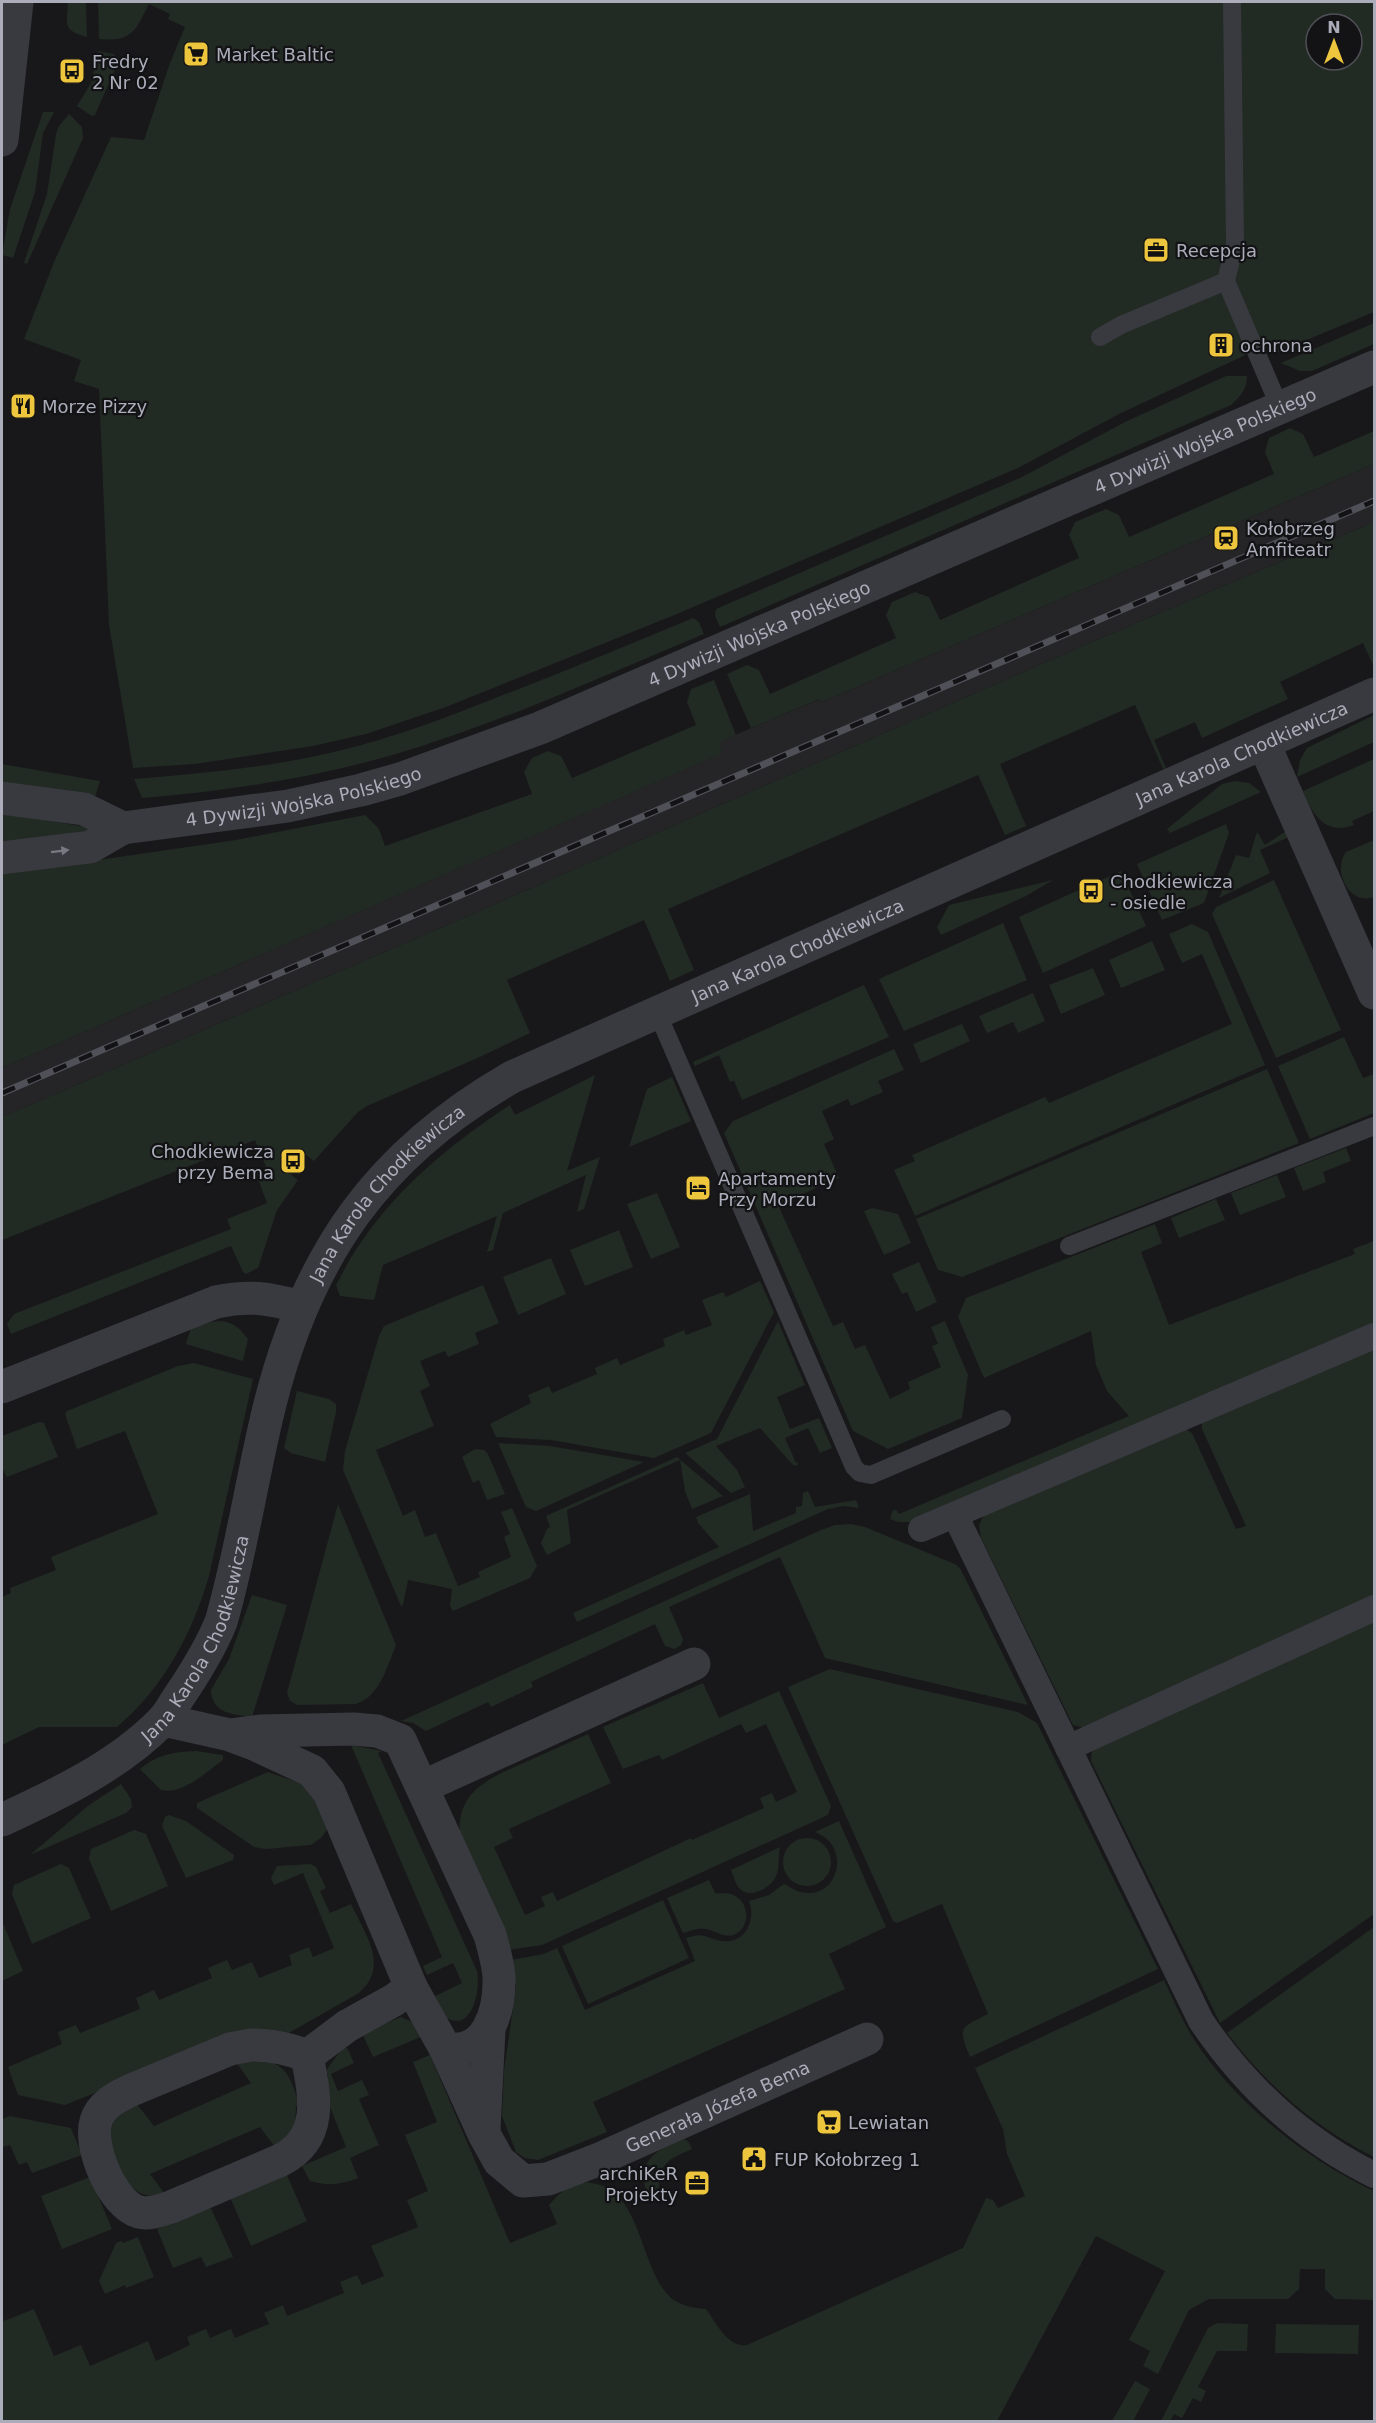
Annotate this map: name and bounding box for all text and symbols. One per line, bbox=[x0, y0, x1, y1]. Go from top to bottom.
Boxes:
north arrow bbox=[1304, 12, 1364, 72]
text: N bbox=[1327, 18, 1341, 37]
supermarket icon: Market Baltic bbox=[181, 39, 211, 69]
place label: Market Baltic bbox=[216, 44, 334, 65]
place label: Fredry 2 Nr 02 bbox=[92, 51, 159, 93]
bus stop icon: Fredry 2 Nr 02 bbox=[57, 56, 87, 86]
office icon: Recepcja bbox=[1141, 235, 1171, 265]
place label: Recepcja bbox=[1176, 240, 1257, 261]
building icon: ochrona bbox=[1206, 330, 1236, 360]
place label: ochrona bbox=[1240, 335, 1313, 356]
street label: 4 Dywizji Wojska Polskiego bbox=[1090, 383, 1319, 498]
restaurant icon: Morze Pizzy bbox=[8, 391, 38, 421]
place label: Morze Pizzy bbox=[42, 396, 148, 417]
place label: Kołobrzeg Amfiteatr bbox=[1246, 518, 1335, 560]
station icon: Kołobrzeg Amfiteatr bbox=[1211, 523, 1241, 553]
street label: 4 Dywizji Wojska Polskiego bbox=[644, 576, 873, 691]
street label: Jana Karola Chodkiewicza bbox=[1131, 697, 1351, 810]
street label: 4 Dywizji Wojska Polskiego bbox=[184, 762, 424, 830]
one-way arrow bbox=[50, 846, 69, 856]
place label: Chodkiewicza - osiedle bbox=[1110, 871, 1233, 913]
bus stop icon: Chodkiewicza - osiedle bbox=[1076, 876, 1106, 906]
street label: Jana Karola Chodkiewicza bbox=[687, 894, 907, 1007]
street label: Jana Karola Chodkiewicza bbox=[304, 1100, 468, 1287]
place label: Chodkiewicza przy Bema bbox=[151, 1141, 274, 1183]
bus stop icon: Chodkiewicza przy Bema bbox=[278, 1146, 308, 1176]
place label: Apartamenty Przy Morzu bbox=[718, 1168, 836, 1210]
hotel icon: Apartamenty Przy Morzu bbox=[683, 1173, 713, 1203]
street label: Jana Karola Chodkiewicza bbox=[136, 1533, 252, 1747]
street label: Generała Józefa Bema bbox=[622, 2056, 813, 2157]
supermarket icon: Lewiatan bbox=[814, 2107, 844, 2137]
place label: Lewiatan bbox=[848, 2112, 929, 2133]
public building icon: FUP Kołobrzeg 1 bbox=[739, 2144, 769, 2174]
place label: FUP Kołobrzeg 1 bbox=[774, 2149, 920, 2170]
place label: archiKeR Projekty bbox=[599, 2163, 678, 2205]
office icon: archiKeR Projekty bbox=[682, 2168, 712, 2198]

